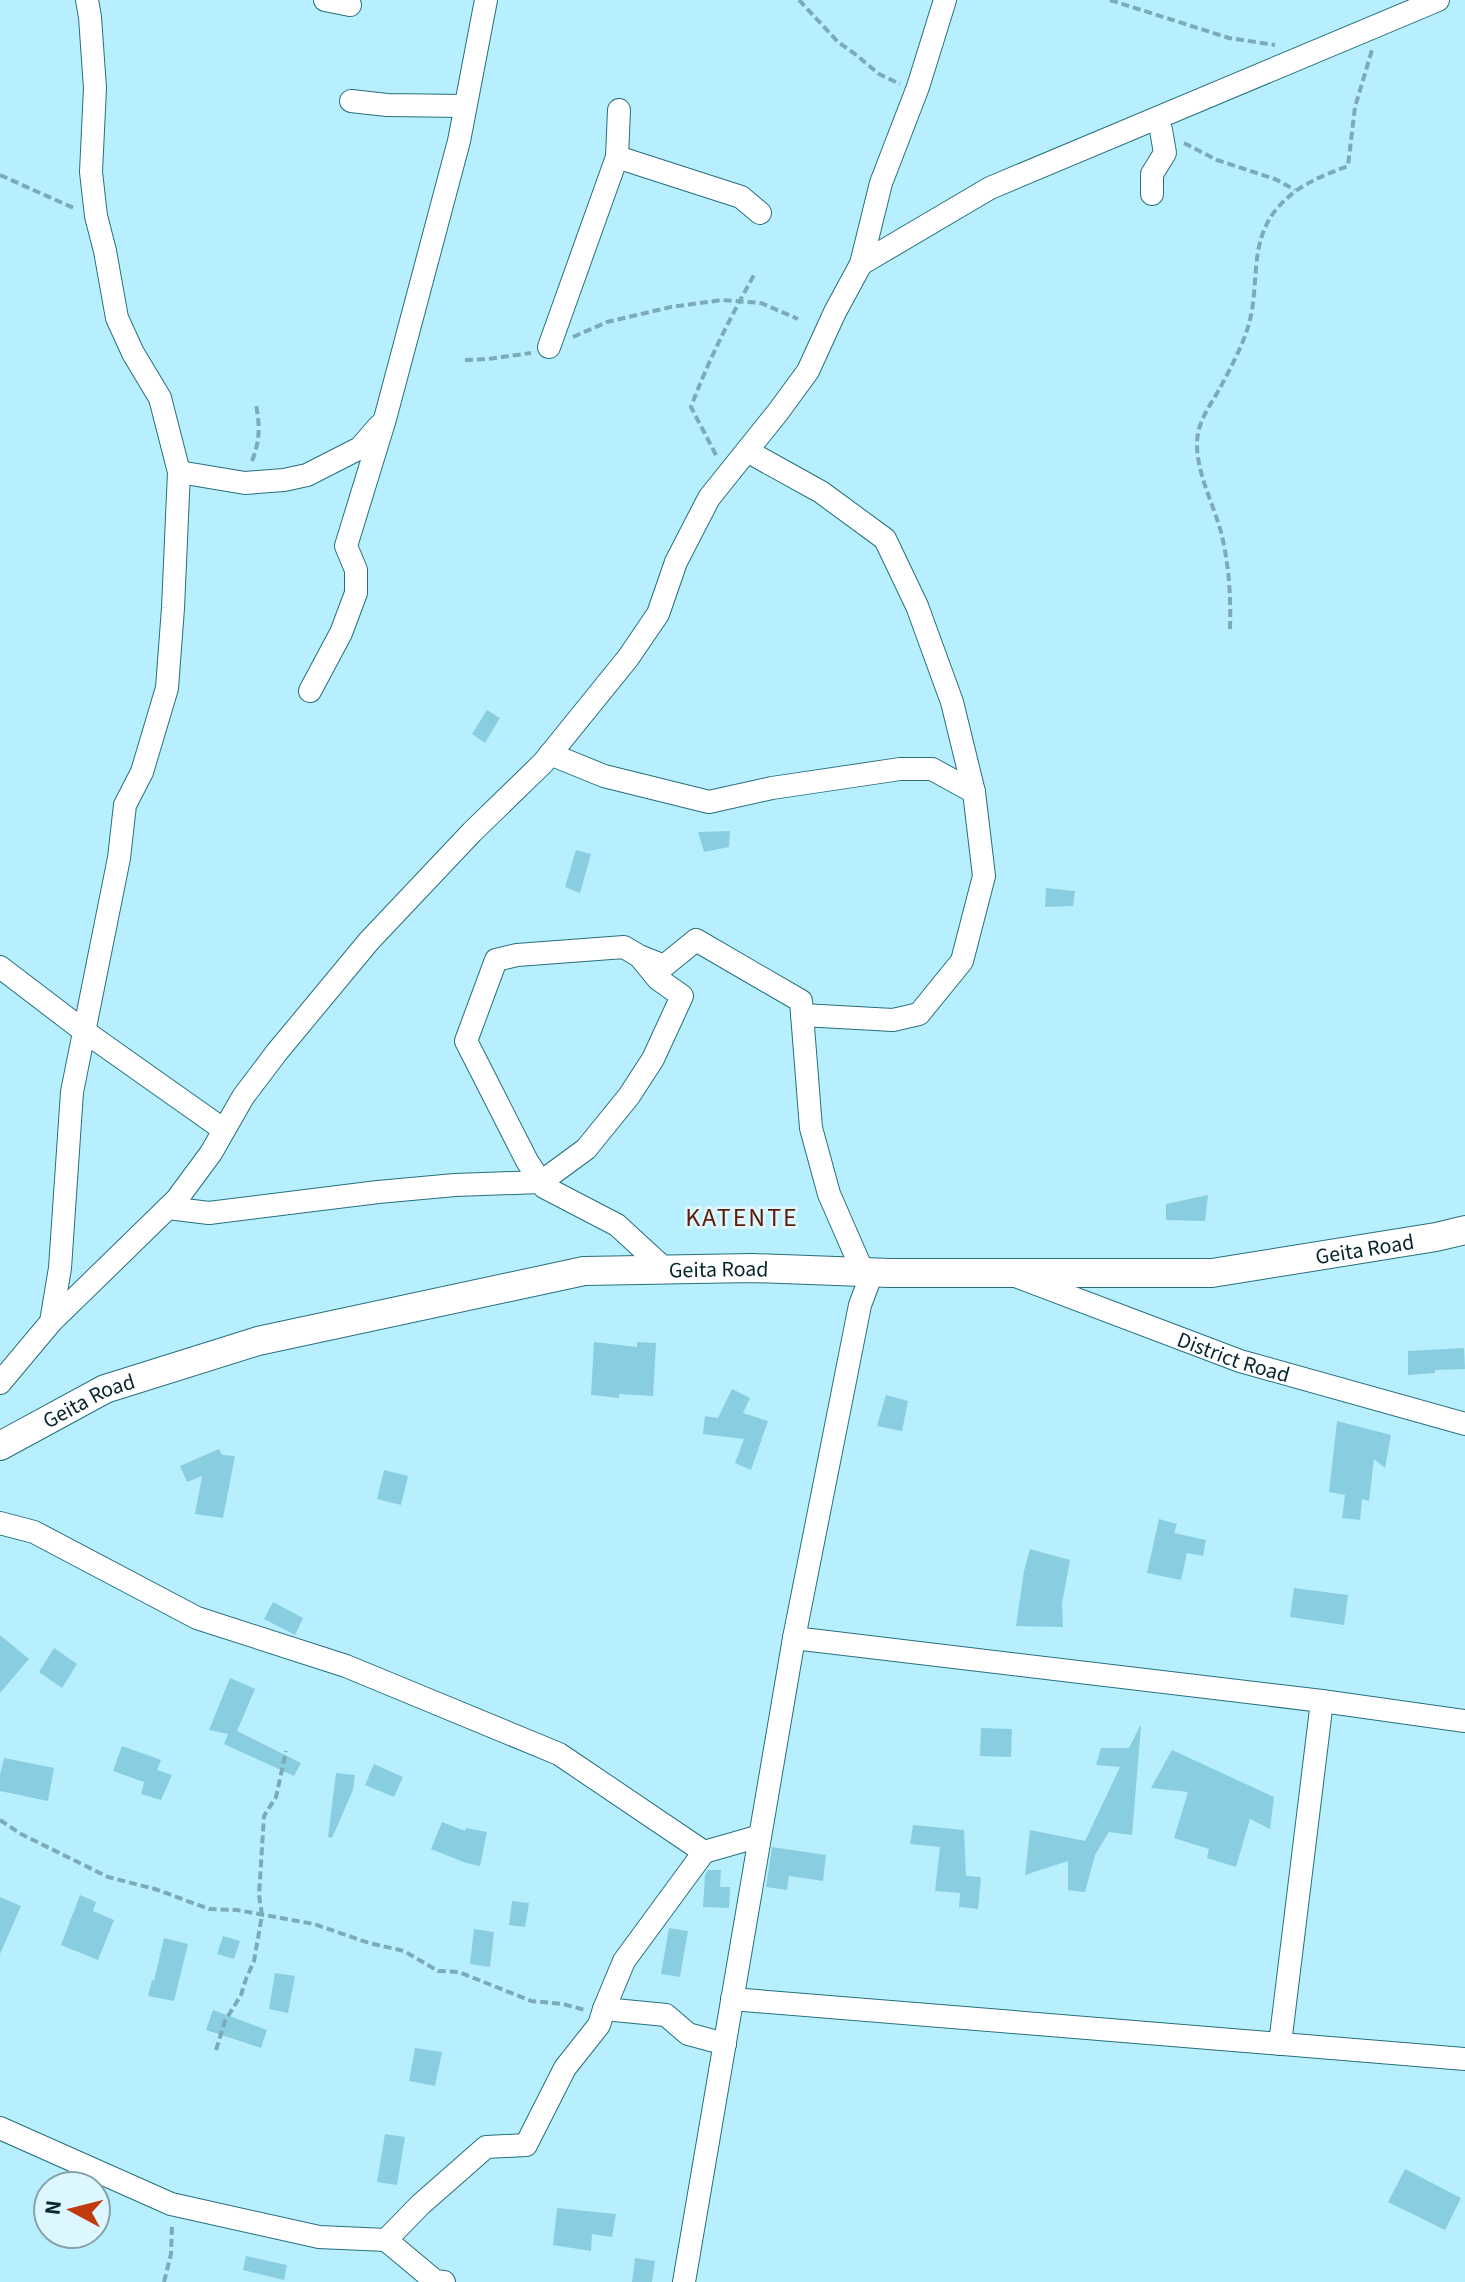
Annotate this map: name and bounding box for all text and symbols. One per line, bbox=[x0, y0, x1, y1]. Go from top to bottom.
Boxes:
district label: KATENTE bbox=[685, 1199, 799, 1236]
street label: Geita Road bbox=[1313, 1226, 1417, 1273]
street label: Geita Road bbox=[669, 1253, 769, 1286]
street label: District Road bbox=[1172, 1324, 1293, 1391]
street label: Geita Road bbox=[37, 1366, 139, 1437]
north arrow bbox=[32, 2170, 112, 2250]
text: N bbox=[36, 2198, 70, 2217]

